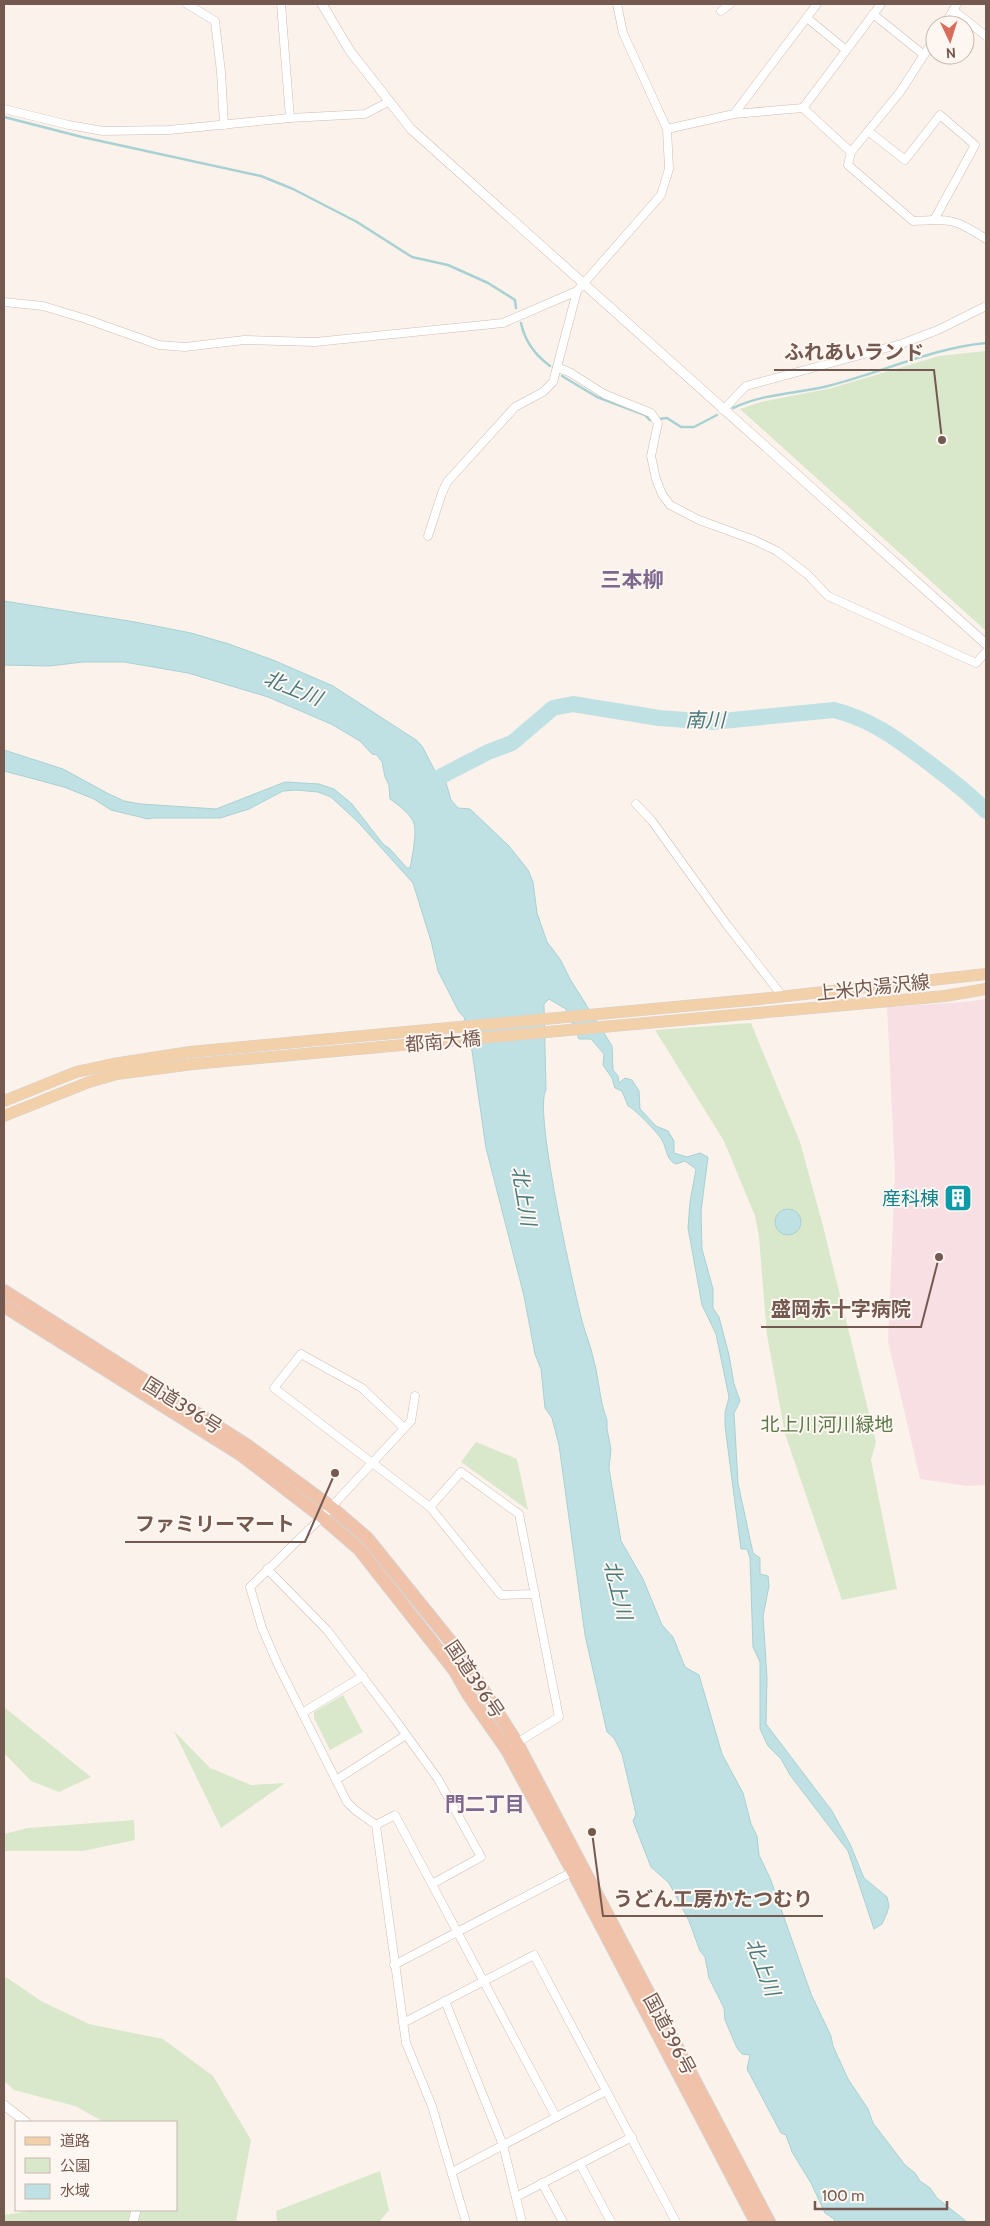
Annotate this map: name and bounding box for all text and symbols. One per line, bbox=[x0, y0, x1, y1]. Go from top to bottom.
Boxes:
north arrow bbox=[925, 15, 975, 65]
text: N bbox=[945, 44, 956, 62]
callout: ふれあいランド bbox=[774, 335, 934, 370]
text: ふれあいランド bbox=[784, 340, 924, 364]
district label: 三本柳 bbox=[601, 567, 664, 592]
water label: 北上川 bbox=[261, 666, 327, 711]
water label: 南川 bbox=[685, 708, 727, 732]
street label: 上米内湯沢線 bbox=[815, 970, 931, 1005]
street label: 都南大橋 bbox=[404, 1027, 482, 1056]
water label: 北上川 bbox=[507, 1164, 541, 1230]
building icon: 産科棟 bbox=[943, 1183, 973, 1213]
place label: 産科棟 bbox=[882, 1187, 939, 1210]
callout: 盛岡赤十字病院 bbox=[761, 1292, 921, 1327]
text: 盛岡赤十字病院 bbox=[771, 1297, 911, 1321]
street label: 国道396号 bbox=[139, 1372, 227, 1439]
park label: 北上川河川緑地 bbox=[760, 1413, 894, 1436]
callout: ファミリーマート bbox=[125, 1507, 305, 1542]
text: ファミリーマート bbox=[135, 1512, 295, 1536]
water label: 北上川 bbox=[599, 1558, 637, 1624]
street label: 国道396号 bbox=[440, 1636, 509, 1723]
district label: 門二丁目 bbox=[445, 1792, 525, 1816]
callout: うどん工房かたつむり bbox=[603, 1881, 823, 1916]
text: うどん工房かたつむり bbox=[613, 1887, 813, 1911]
water label: 北上川 bbox=[741, 1935, 786, 2001]
street label: 国道396号 bbox=[639, 1990, 701, 2079]
legend bbox=[15, 2121, 178, 2211]
text: 道路 bbox=[60, 2132, 90, 2150]
text: 公園 bbox=[60, 2157, 90, 2175]
scale bar bbox=[815, 2178, 948, 2210]
text: 水域 bbox=[60, 2182, 90, 2200]
text: 100 m bbox=[822, 2187, 864, 2205]

